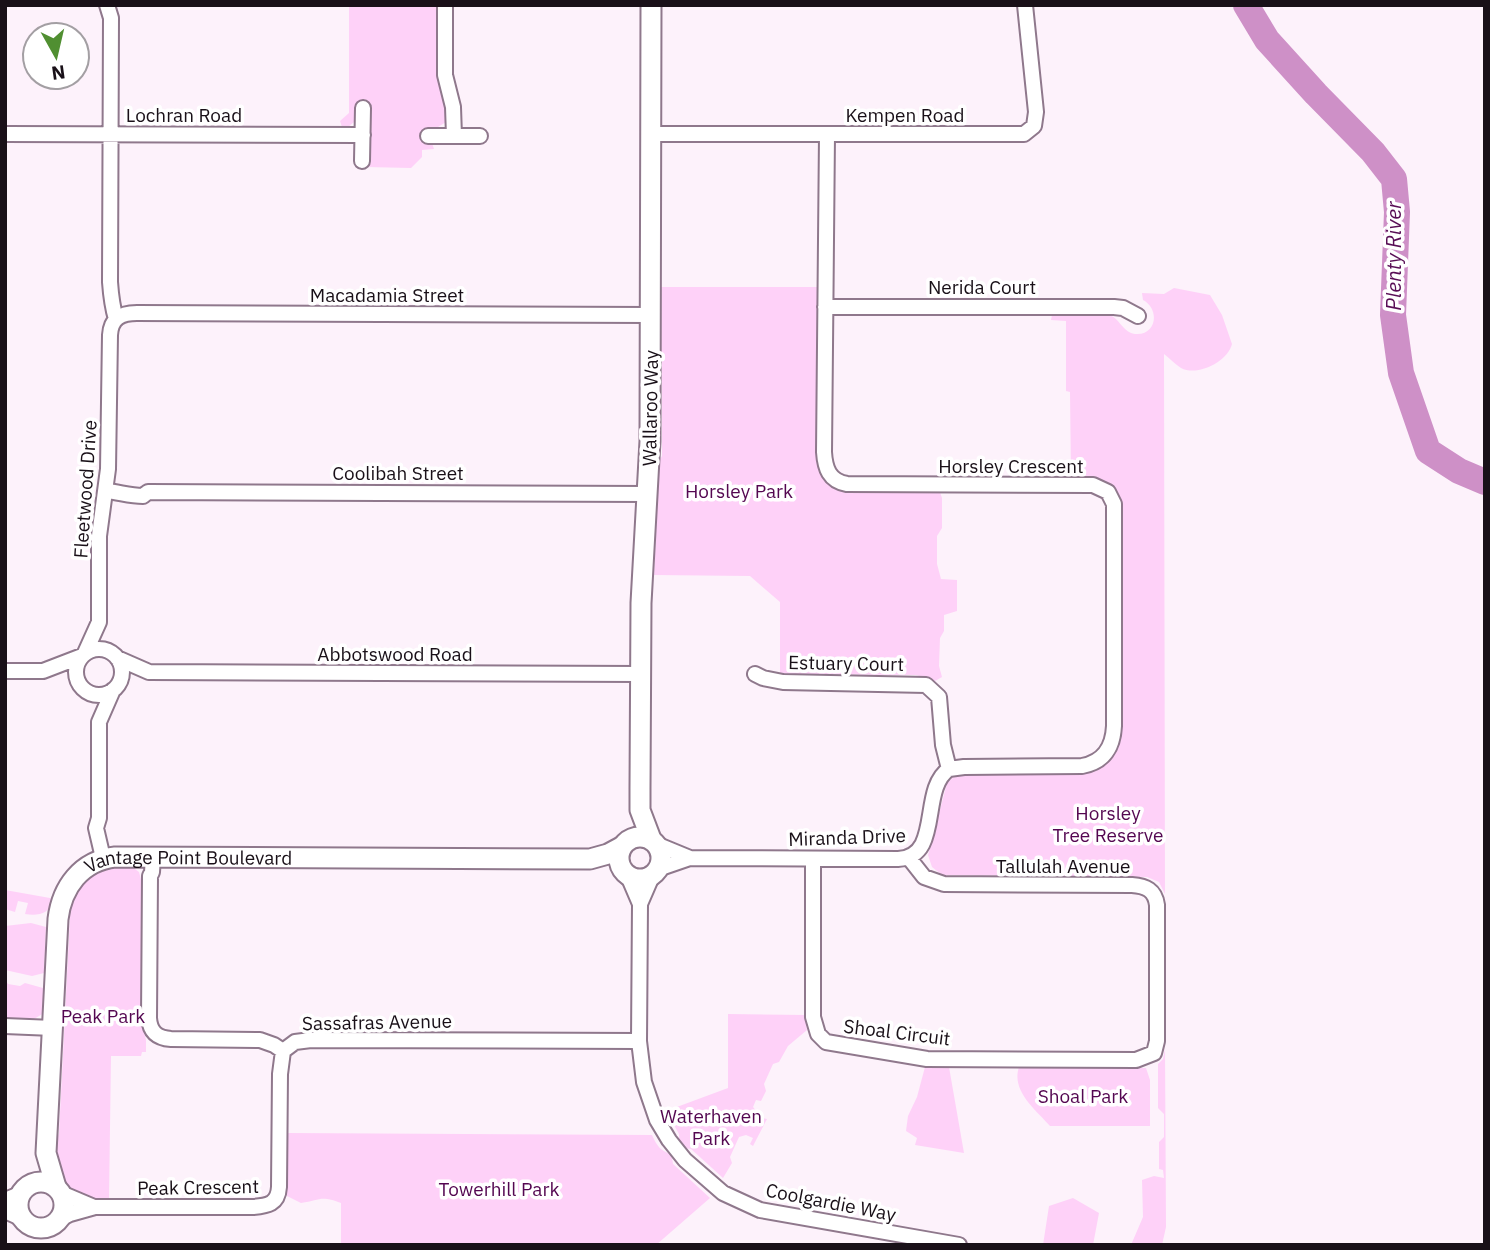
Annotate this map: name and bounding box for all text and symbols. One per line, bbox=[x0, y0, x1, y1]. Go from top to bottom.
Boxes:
north arrow bbox=[21, 21, 91, 91]
text: N bbox=[50, 60, 67, 86]
street label: Lochran Road bbox=[126, 103, 242, 127]
street label: Kempen Road bbox=[846, 103, 965, 127]
water label: Plenty River bbox=[1379, 200, 1407, 311]
street label: Nerida Court bbox=[928, 275, 1036, 299]
street label: Macadamia Street bbox=[310, 283, 464, 307]
street label: Wallaroo Way bbox=[637, 349, 663, 466]
street label: Fleetwood Drive bbox=[68, 419, 102, 559]
street label: Horsley Crescent bbox=[938, 454, 1084, 478]
street label: Coolibah Street bbox=[332, 461, 464, 485]
park label: Horsley Park bbox=[685, 479, 793, 503]
street label: Abbotswood Road bbox=[317, 642, 473, 666]
street label: Estuary Court bbox=[788, 650, 904, 676]
park label: Horsley Tree Reserve bbox=[1052, 801, 1164, 847]
street label: Miranda Drive bbox=[788, 823, 906, 851]
street label: Vantage Point Boulevard bbox=[80, 845, 292, 878]
street label: Tallulah Avenue bbox=[996, 854, 1130, 878]
park label: Peak Park bbox=[61, 1004, 145, 1028]
street label: Sassafras Avenue bbox=[302, 1009, 452, 1035]
street label: Shoal Circuit bbox=[842, 1014, 952, 1050]
park label: Shoal Park bbox=[1038, 1084, 1128, 1108]
park label: Waterhaven Park bbox=[660, 1104, 762, 1150]
street label: Peak Crescent bbox=[137, 1174, 259, 1200]
park label: Towerhill Park bbox=[439, 1177, 559, 1201]
street label: Coolgardie Way bbox=[764, 1178, 899, 1226]

